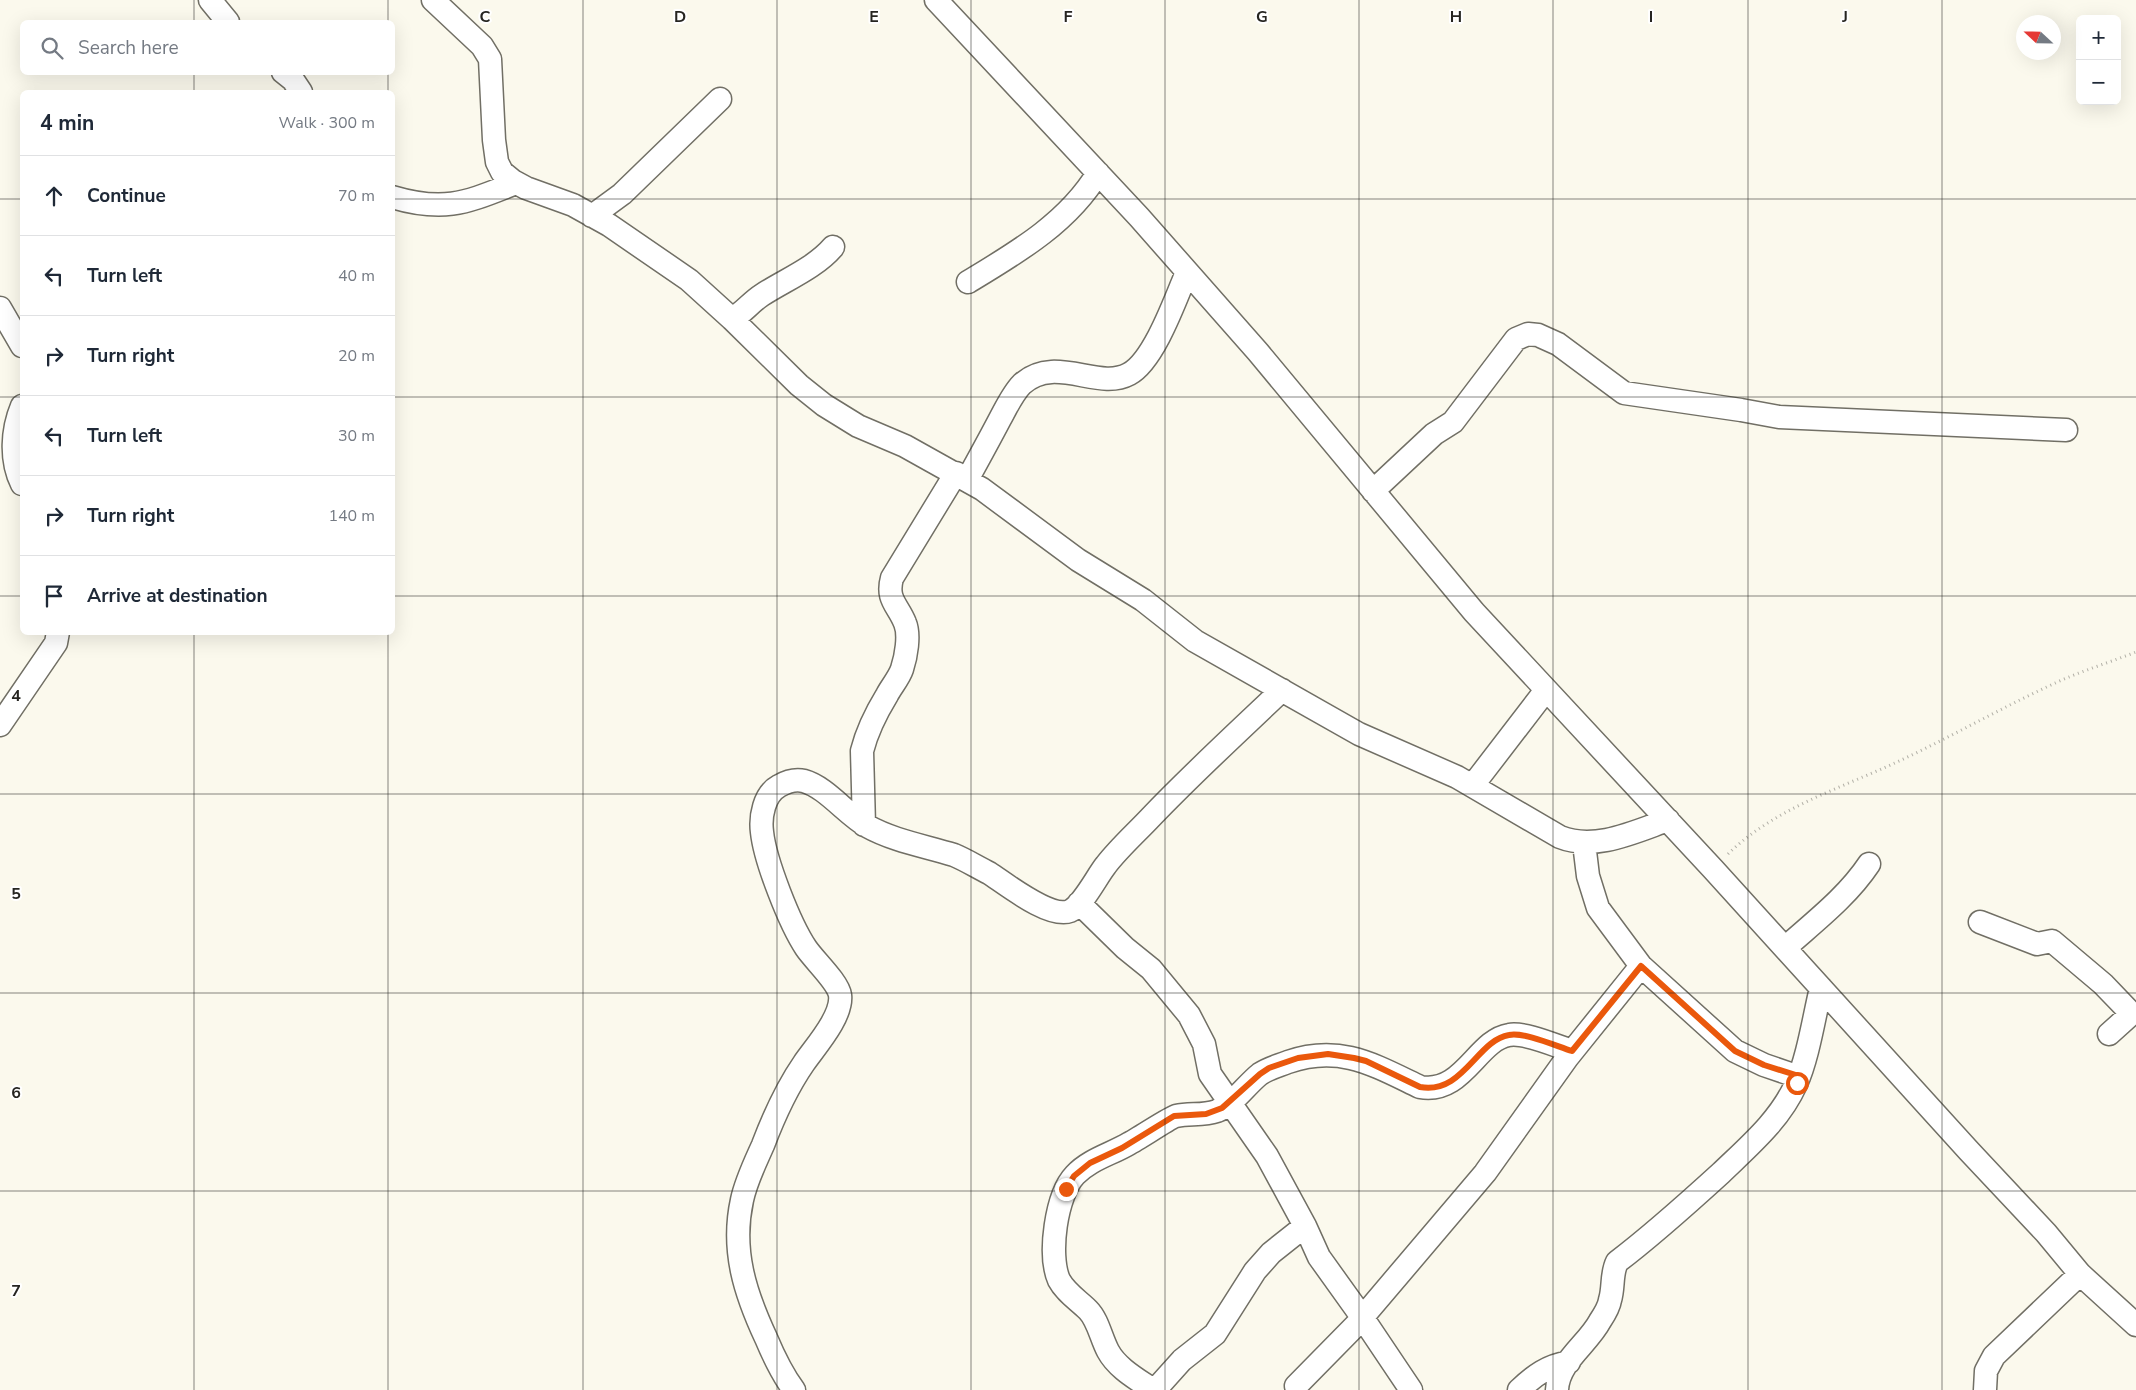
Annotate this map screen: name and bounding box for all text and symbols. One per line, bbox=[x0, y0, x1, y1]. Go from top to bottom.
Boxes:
text: C bbox=[480, 6, 491, 28]
text: D bbox=[674, 6, 686, 28]
text: E bbox=[869, 6, 879, 28]
text: F bbox=[1064, 6, 1073, 28]
text: G bbox=[1256, 6, 1268, 28]
text: H bbox=[1450, 6, 1462, 28]
text: I bbox=[1649, 6, 1653, 28]
text: J bbox=[1841, 6, 1848, 28]
north arrow bbox=[2016, 15, 2061, 60]
map controls bbox=[2076, 15, 2121, 105]
button: + bbox=[2076, 15, 2121, 60]
search box bbox=[20, 20, 395, 75]
icon: search bbox=[38, 34, 66, 62]
text: Search here bbox=[78, 35, 179, 61]
button: − bbox=[2076, 60, 2121, 105]
text: 4 min bbox=[40, 109, 94, 137]
text: Walk · 300 m bbox=[279, 112, 375, 134]
icon: ahead bbox=[40, 182, 68, 210]
text: Continue bbox=[87, 183, 166, 209]
text: 70 m bbox=[338, 185, 375, 207]
icon: left bbox=[40, 262, 68, 290]
text: Turn left bbox=[87, 263, 162, 289]
text: 40 m bbox=[338, 265, 375, 287]
icon: right bbox=[40, 342, 68, 370]
text: Turn right bbox=[87, 343, 174, 369]
text: 20 m bbox=[338, 345, 375, 367]
icon: left bbox=[40, 422, 68, 450]
text: Turn left bbox=[87, 423, 162, 449]
text: 30 m bbox=[338, 425, 375, 447]
icon: right bbox=[40, 502, 68, 530]
text: Turn right bbox=[87, 503, 174, 529]
text: 140 m bbox=[328, 505, 375, 527]
icon: arrive bbox=[40, 582, 68, 610]
text: Arrive at destination bbox=[87, 583, 268, 609]
text: 4 bbox=[11, 685, 21, 707]
text: 5 bbox=[11, 883, 21, 905]
route start bbox=[1786, 1072, 1809, 1095]
text: 6 bbox=[11, 1082, 21, 1104]
route end bbox=[1055, 1178, 1078, 1201]
text: 7 bbox=[11, 1280, 21, 1302]

